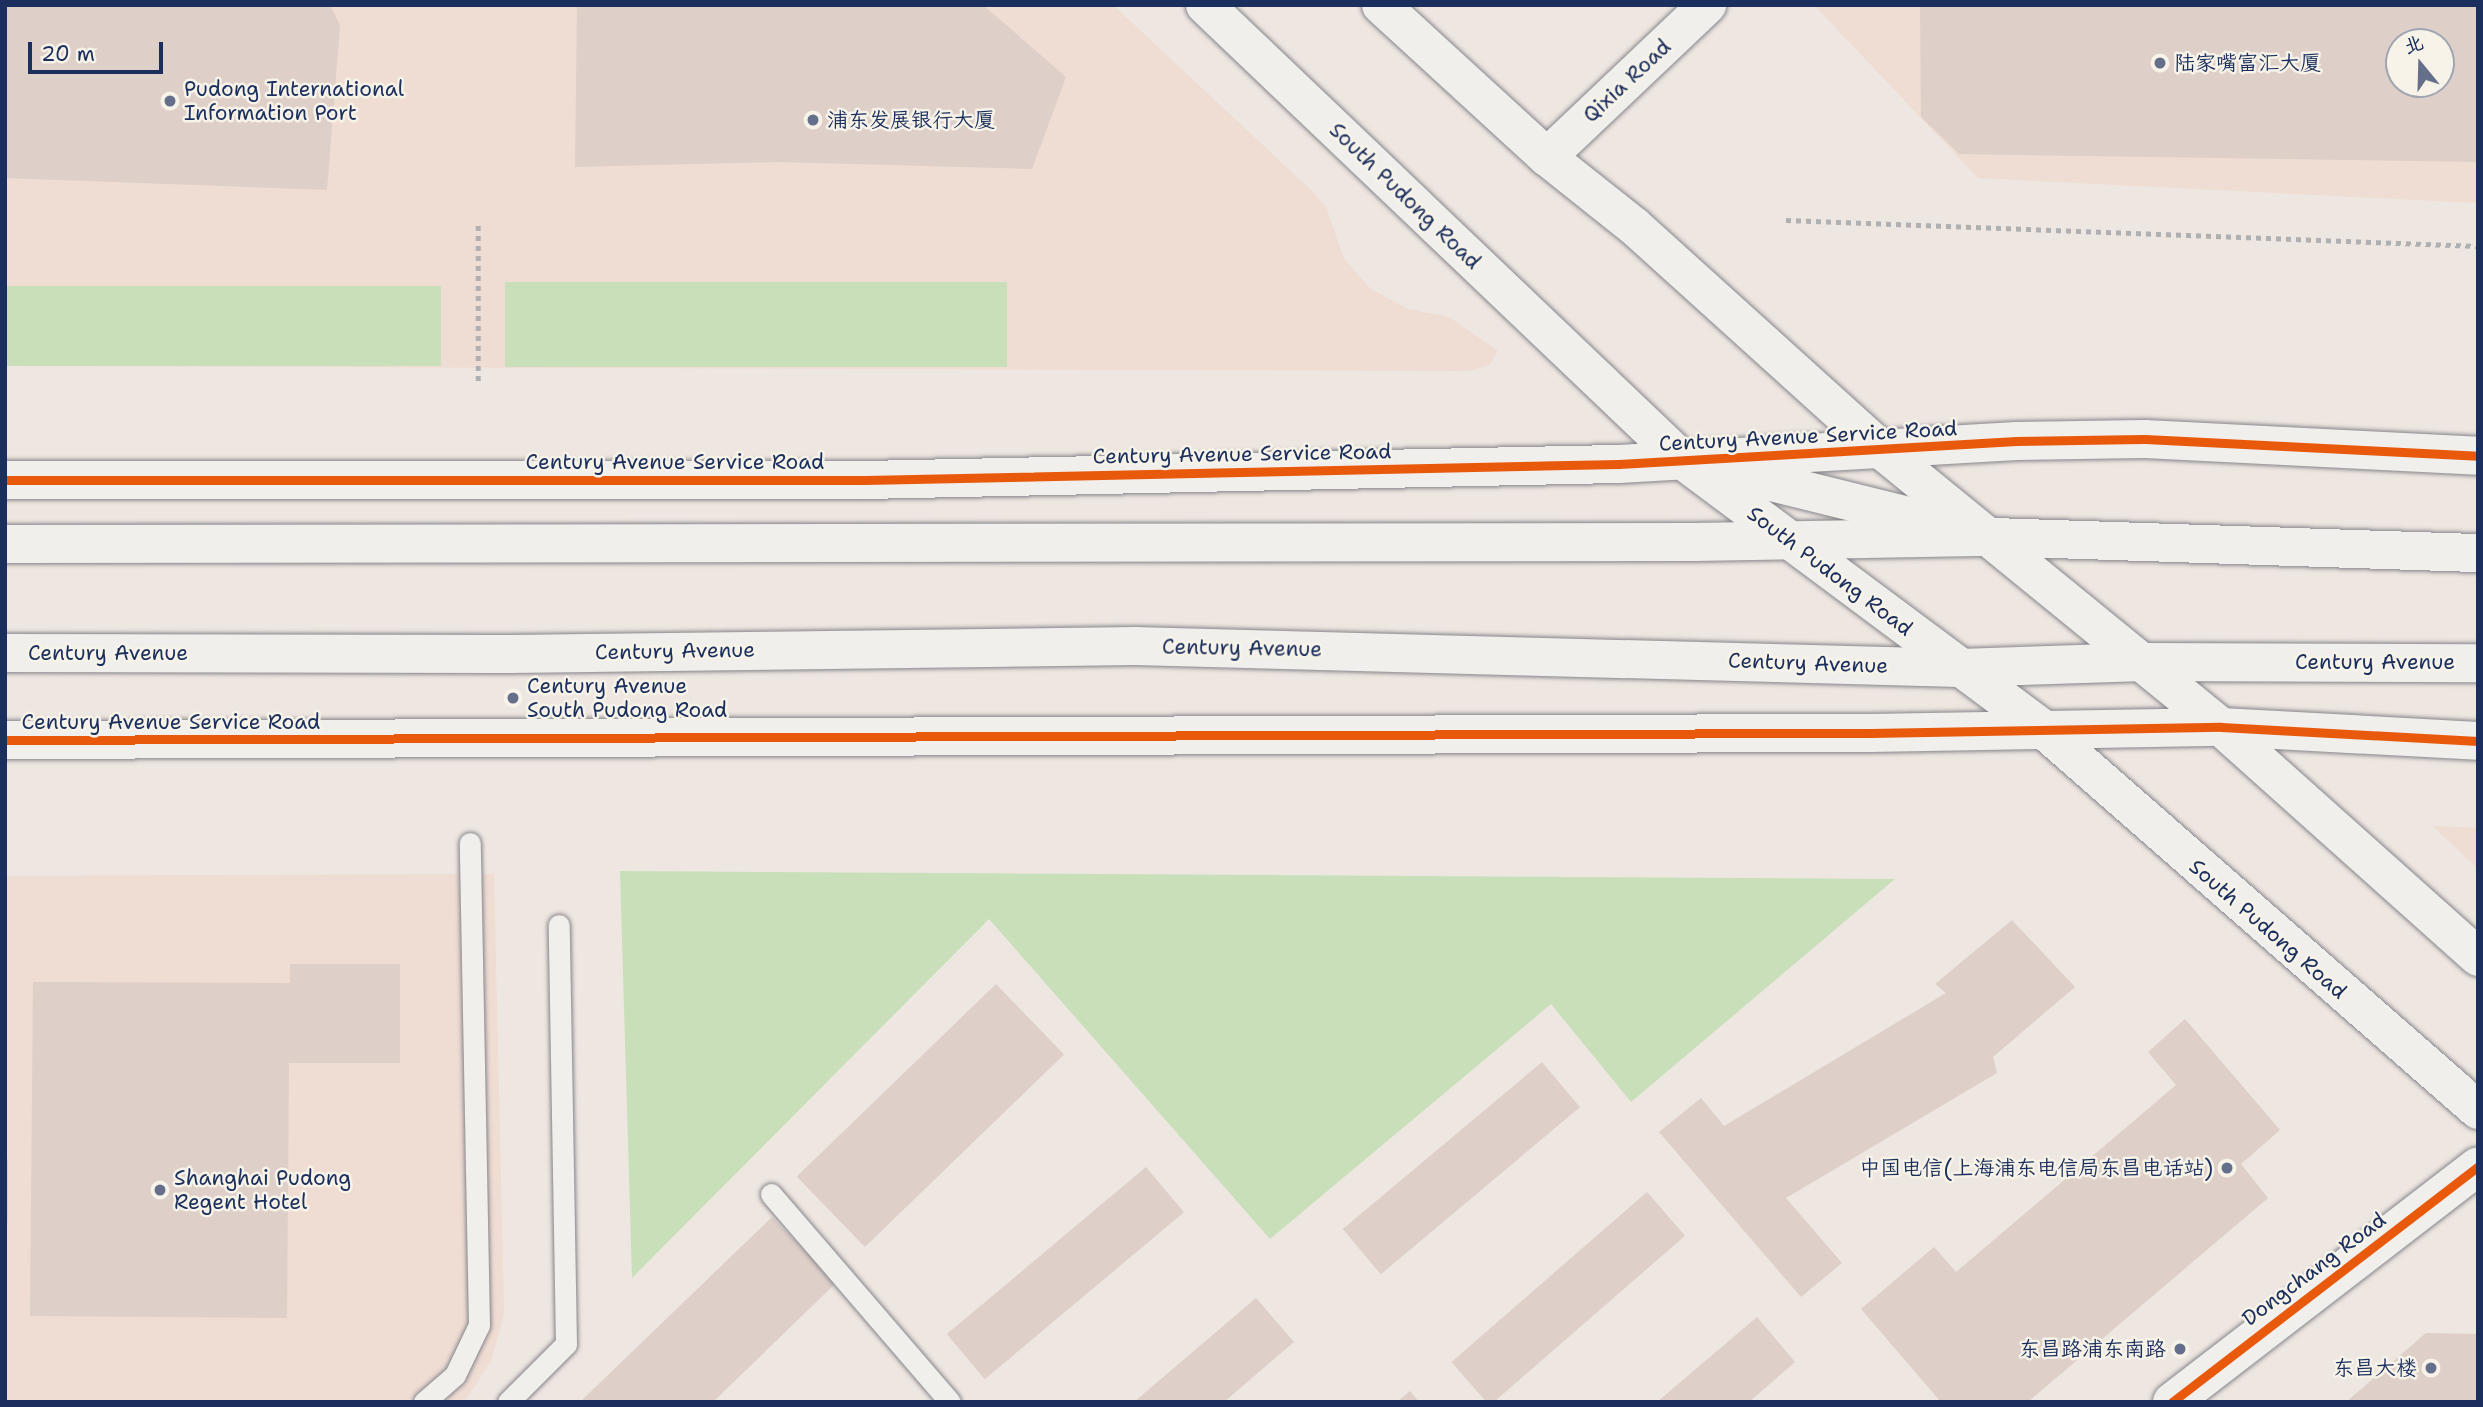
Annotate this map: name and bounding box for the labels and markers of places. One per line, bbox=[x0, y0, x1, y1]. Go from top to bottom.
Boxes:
place label: 陆家嘴富汇大厦 bbox=[2174, 50, 2321, 76]
marker: 陆家嘴富汇大厦 bbox=[2152, 55, 2168, 71]
place label: Pudong International Information Port bbox=[184, 76, 404, 126]
marker: Pudong International Information Port bbox=[162, 93, 178, 109]
place label: 浦东发展银行大厦 bbox=[827, 107, 995, 133]
marker: 浦东发展银行大厦 bbox=[805, 112, 821, 128]
place label: Century Avenue South Pudong Road bbox=[527, 673, 727, 723]
marker: Century Avenue South Pudong Road bbox=[505, 690, 521, 706]
place label: 中国电信(上海浦东电信局东昌电话站) bbox=[1859, 1155, 2213, 1181]
marker: 中国电信(上海浦东电信局东昌电话站) bbox=[2219, 1160, 2235, 1176]
place label: Shanghai Pudong Regent Hotel bbox=[174, 1165, 351, 1215]
marker: Shanghai Pudong Regent Hotel bbox=[152, 1182, 168, 1198]
place label: 东昌路浦东南路 bbox=[2019, 1336, 2166, 1362]
marker: 东昌路浦东南路 bbox=[2172, 1341, 2188, 1357]
place label: 东昌大楼 bbox=[2333, 1355, 2417, 1381]
marker: 东昌大楼 bbox=[2423, 1360, 2439, 1376]

